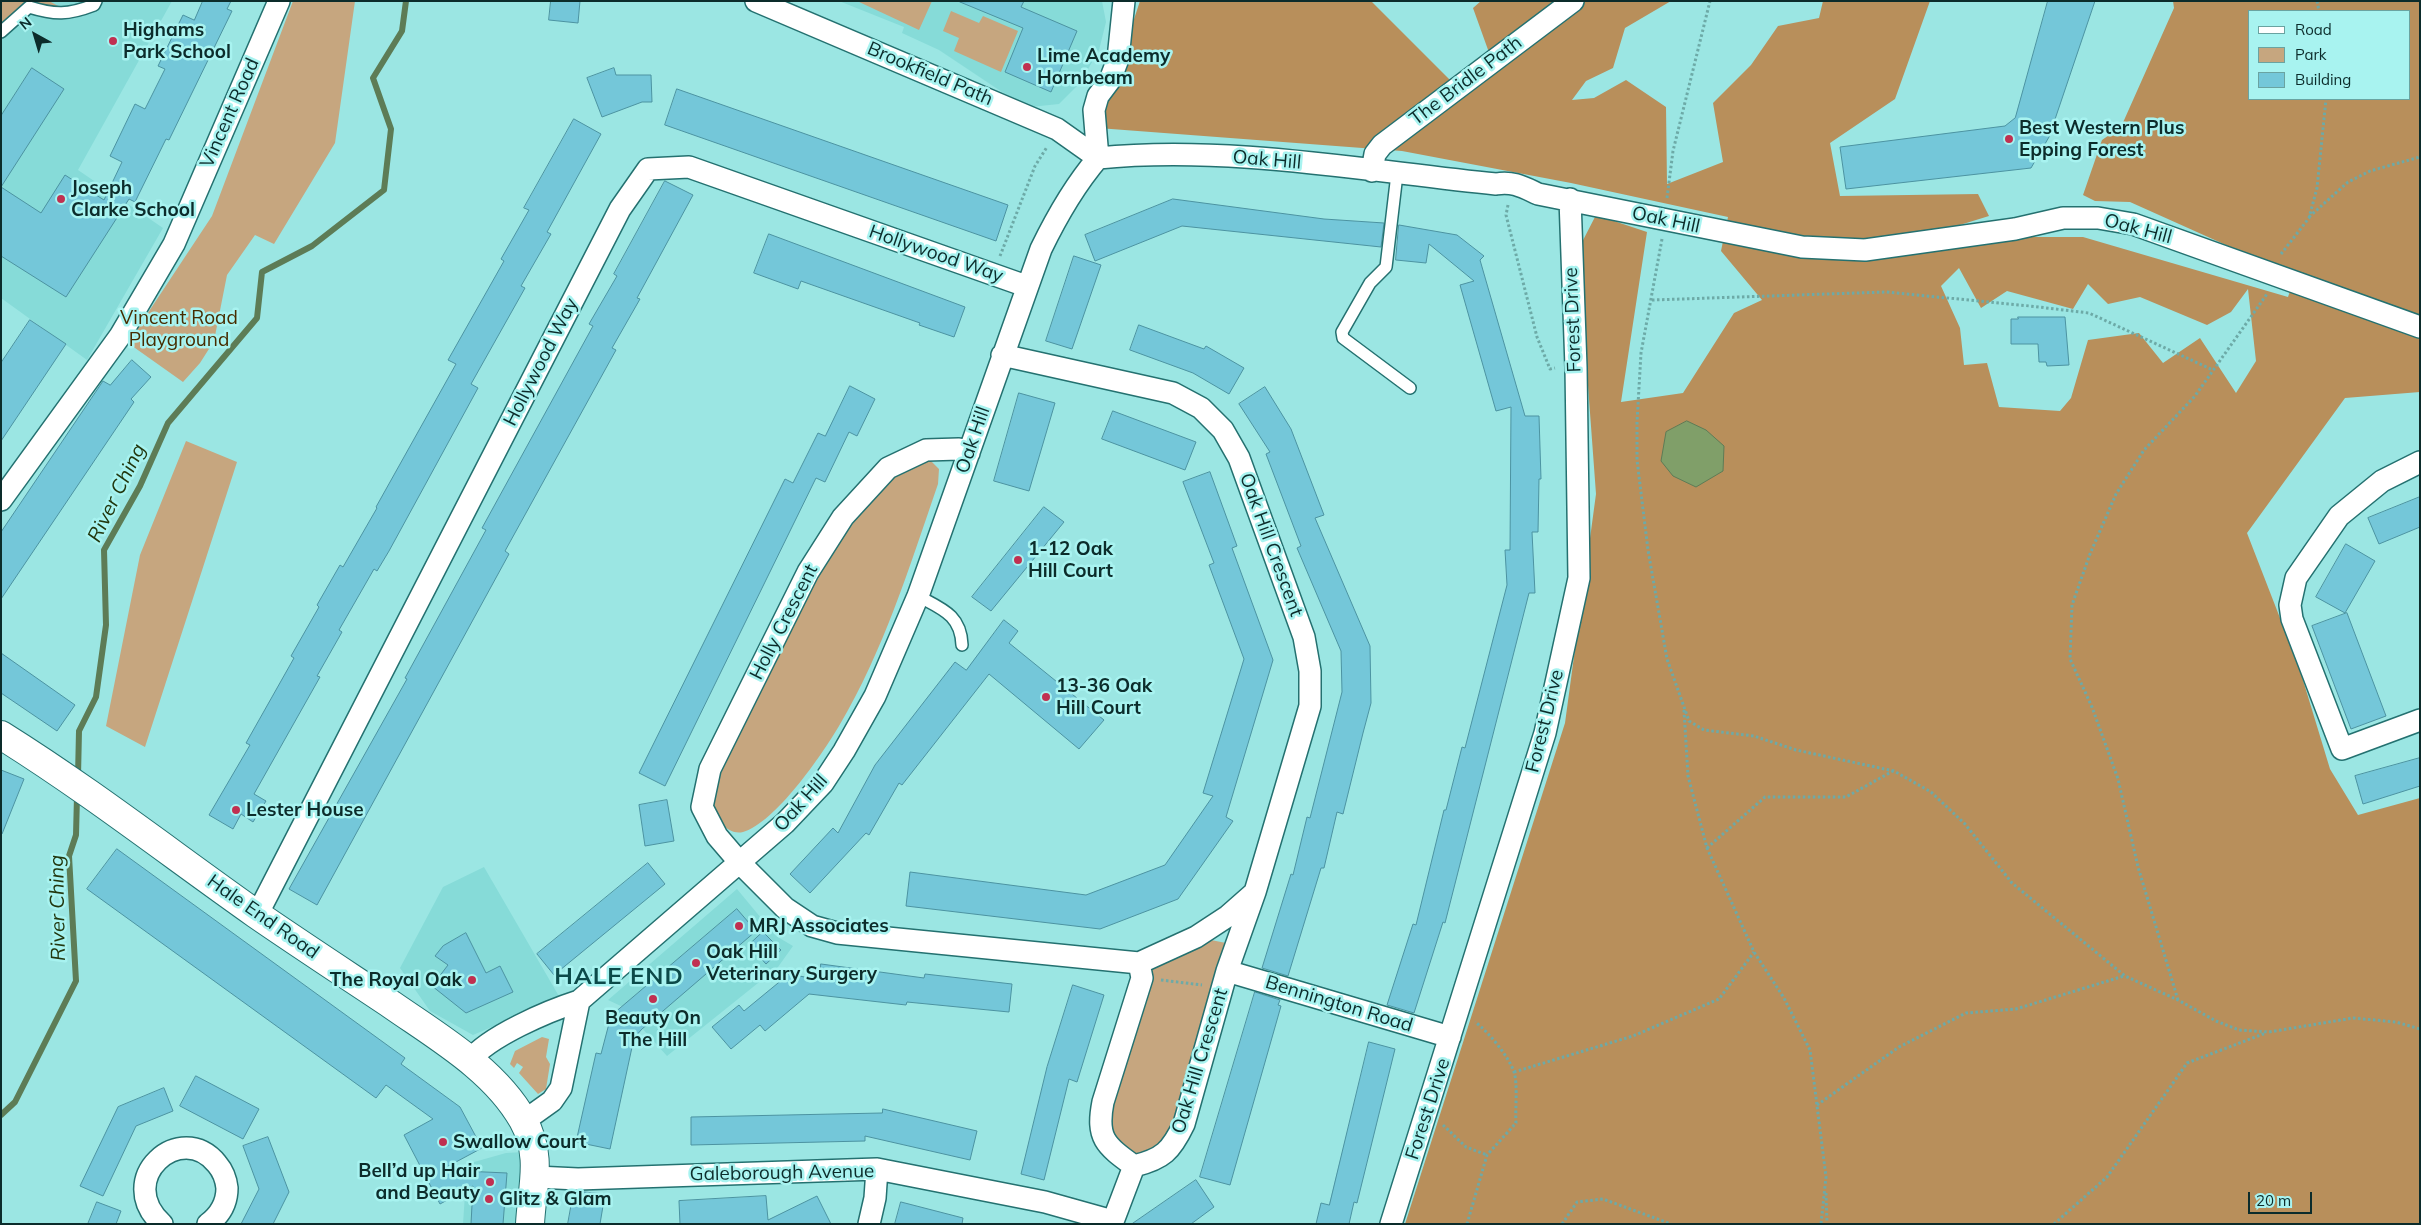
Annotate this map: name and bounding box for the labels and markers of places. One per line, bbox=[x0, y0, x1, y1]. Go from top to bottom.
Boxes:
place label: Highams Park School bbox=[123, 19, 231, 63]
marker: Highams Park School bbox=[107, 35, 119, 47]
place label: Lime Academy Hornbeam bbox=[1037, 45, 1170, 89]
marker: Lime Academy Hornbeam bbox=[1021, 61, 1033, 73]
place label: Best Western Plus Epping Forest bbox=[2019, 117, 2184, 161]
marker: Best Western Plus Epping Forest bbox=[2003, 133, 2015, 145]
place label: Joseph Clarke School bbox=[71, 177, 195, 221]
marker: Joseph Clarke School bbox=[55, 193, 67, 205]
place label: 1-12 Oak Hill Court bbox=[1028, 538, 1113, 582]
marker: 1-12 Oak Hill Court bbox=[1012, 554, 1024, 566]
place label: 13-36 Oak Hill Court bbox=[1056, 675, 1152, 719]
marker: 13-36 Oak Hill Court bbox=[1040, 691, 1052, 703]
place label: Lester House bbox=[246, 799, 364, 821]
marker: Lester House bbox=[230, 804, 242, 816]
place label: MRJ Associates bbox=[749, 915, 889, 937]
marker: MRJ Associates bbox=[733, 920, 745, 932]
place label: Oak Hill Veterinary Surgery bbox=[706, 941, 877, 985]
marker: Oak Hill Veterinary Surgery bbox=[690, 957, 702, 969]
place label: The Royal Oak bbox=[330, 969, 462, 991]
marker: The Royal Oak bbox=[466, 974, 478, 986]
marker: Beauty On The Hill bbox=[647, 993, 659, 1005]
place label: Beauty On The Hill bbox=[605, 1007, 701, 1051]
place label: Swallow Court bbox=[453, 1131, 587, 1153]
marker: Swallow Court bbox=[437, 1136, 449, 1148]
place label: Bell’d up Hair and Beauty bbox=[358, 1160, 480, 1204]
marker: Bell’d up Hair and Beauty bbox=[484, 1176, 496, 1188]
place label: Glitz & Glam bbox=[499, 1188, 612, 1210]
marker: Glitz & Glam bbox=[483, 1193, 495, 1205]

